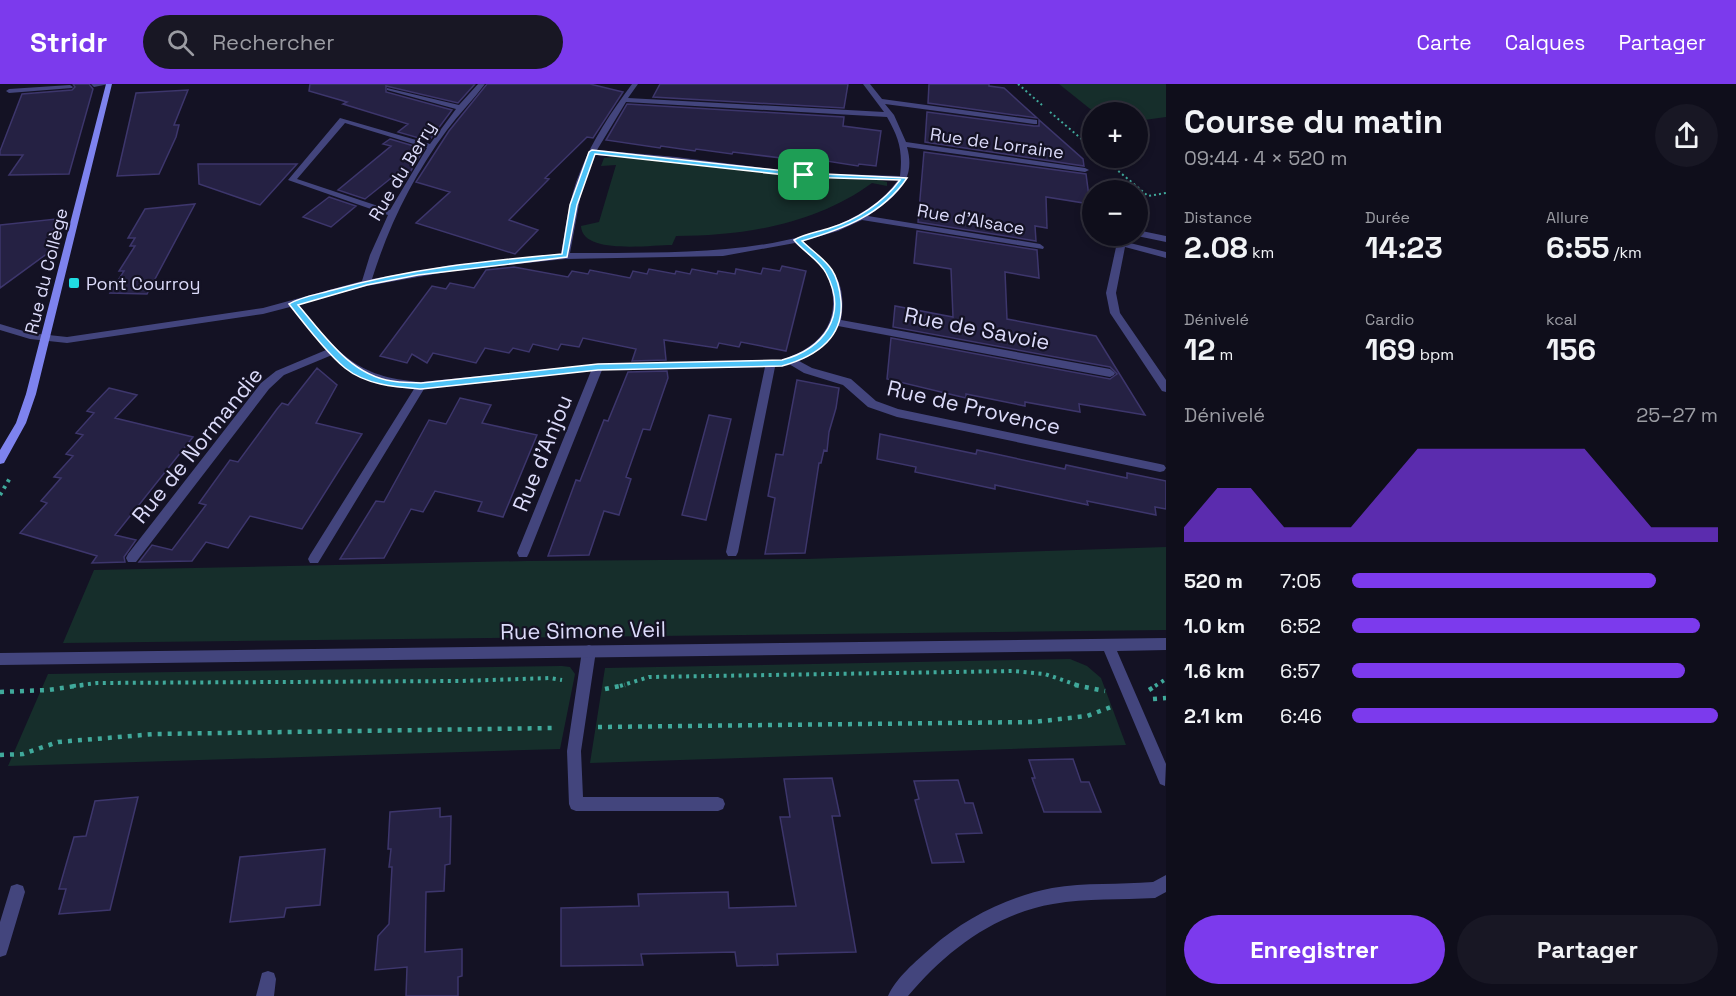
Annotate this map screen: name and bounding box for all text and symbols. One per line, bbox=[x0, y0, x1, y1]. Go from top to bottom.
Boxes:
search box bbox=[143, 15, 563, 69]
text: Stridr bbox=[30, 24, 107, 60]
icon: search bbox=[164, 26, 197, 59]
text: Rechercher bbox=[212, 28, 335, 56]
text: Carte bbox=[1417, 29, 1472, 56]
text: Calques bbox=[1505, 29, 1585, 56]
text: Partager bbox=[1618, 29, 1706, 56]
text: Course du matin bbox=[1184, 101, 1443, 143]
map controls bbox=[1082, 102, 1148, 246]
button: + bbox=[1082, 102, 1148, 168]
button: share bbox=[1655, 104, 1718, 167]
street label: Rue du Berry bbox=[363, 117, 441, 225]
street label: Rue de Lorraine bbox=[928, 122, 1066, 164]
text: 09:44 · 4 × 520 m bbox=[1184, 145, 1347, 171]
pin bbox=[778, 149, 829, 200]
icon: arrive bbox=[787, 158, 820, 191]
button: − bbox=[1082, 180, 1148, 246]
street label: Rue d'Alsace bbox=[915, 198, 1027, 240]
street label: Rue du Collège bbox=[19, 206, 73, 336]
text: Distance bbox=[1184, 207, 1252, 228]
text: Durée bbox=[1365, 207, 1410, 228]
text: Allure bbox=[1546, 207, 1589, 228]
text: 2.08 bbox=[1184, 228, 1248, 267]
text: 14:23 bbox=[1365, 228, 1443, 267]
text: 6:55 bbox=[1546, 228, 1609, 267]
text: km bbox=[1248, 242, 1274, 263]
text: /km bbox=[1609, 242, 1642, 263]
place label: Pont Courroy bbox=[86, 272, 200, 295]
marker: Pont Courroy bbox=[67, 276, 81, 290]
street label: Rue de Savoie bbox=[902, 300, 1052, 356]
text: Dénivelé bbox=[1184, 309, 1249, 330]
text: Cardio bbox=[1365, 309, 1414, 330]
text: kcal bbox=[1546, 309, 1577, 330]
text: 12 bbox=[1184, 330, 1215, 369]
text: 169 bbox=[1365, 330, 1416, 369]
text: 156 bbox=[1546, 330, 1596, 369]
text: m bbox=[1215, 344, 1233, 365]
text: bpm bbox=[1416, 344, 1454, 365]
street label: Rue de Normandie bbox=[125, 361, 269, 529]
street label: Rue de Provence bbox=[884, 373, 1064, 441]
street label: Rue d'Anjou bbox=[506, 390, 578, 516]
text: Dénivelé bbox=[1184, 402, 1265, 428]
text: 25–27 m bbox=[1636, 402, 1718, 428]
text: 520 m bbox=[1184, 568, 1243, 594]
text: 7:05 bbox=[1280, 568, 1321, 594]
text: 1.0 km bbox=[1184, 613, 1245, 639]
text: 6:52 bbox=[1280, 613, 1321, 639]
street label: Rue Simone Veil bbox=[500, 615, 666, 645]
text: 1.6 km bbox=[1184, 658, 1245, 684]
text: 6:57 bbox=[1280, 658, 1320, 684]
text: 2.1 km bbox=[1184, 703, 1243, 729]
text: 6:46 bbox=[1280, 703, 1322, 729]
button: Enregistrer bbox=[1184, 915, 1445, 984]
button: Partager bbox=[1457, 915, 1718, 984]

